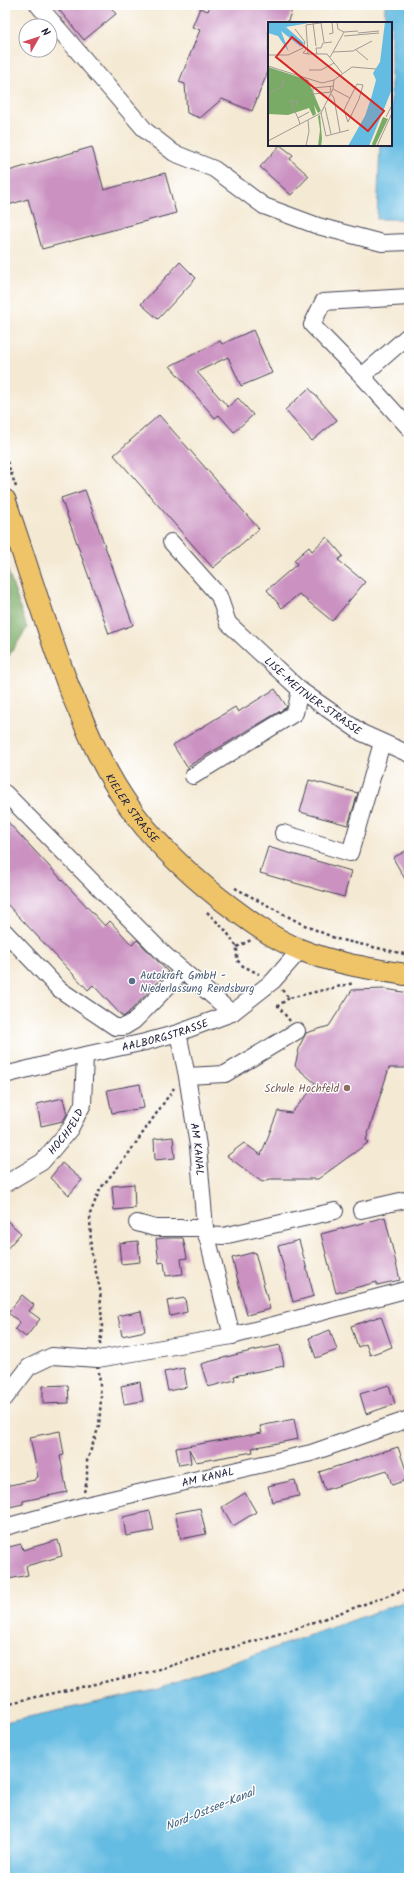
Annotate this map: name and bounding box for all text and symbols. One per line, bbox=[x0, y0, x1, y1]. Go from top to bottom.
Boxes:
north arrow bbox=[18, 18, 58, 58]
inset map bbox=[268, 22, 392, 146]
text: N bbox=[36, 24, 54, 41]
street label: LISE-MEITNER-STRASSE bbox=[260, 653, 366, 741]
street label: KIELER STRASSE bbox=[100, 770, 163, 848]
place label: Autokraft GmbH - Niederlassung Rendsburg bbox=[140, 967, 254, 998]
marker: Autokraft GmbH - Niederlassung Rendsburg bbox=[127, 976, 137, 986]
street label: AALBORGSTRASSE bbox=[120, 1014, 212, 1057]
place label: Schule Hochfeld bbox=[265, 1080, 339, 1098]
marker: Schule Hochfeld bbox=[342, 1083, 352, 1093]
street label: HOCHFELD bbox=[44, 1105, 89, 1159]
street label: AM KANAL bbox=[184, 1122, 209, 1177]
street label: AM KANAL bbox=[180, 1463, 236, 1493]
water label: Nord-Ostsee-Kanal bbox=[162, 1782, 260, 1836]

